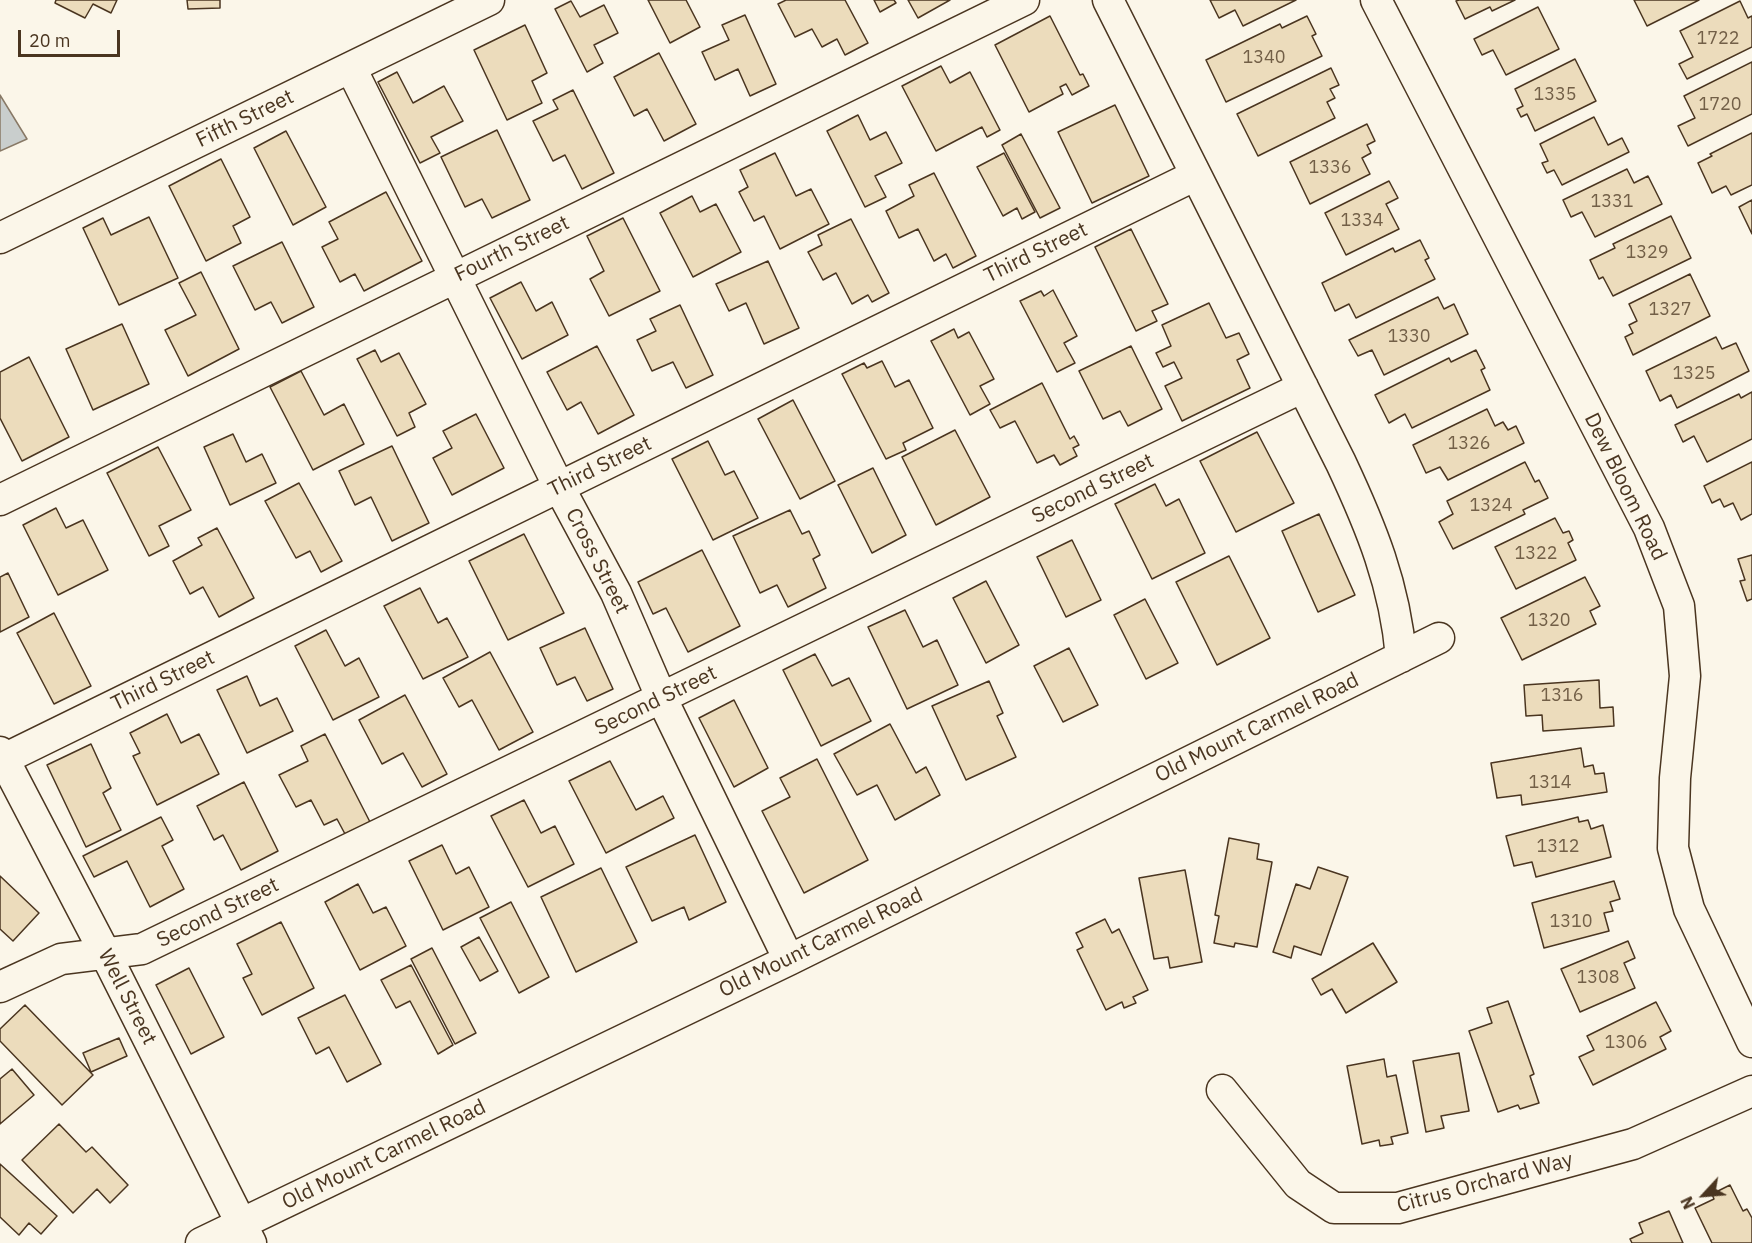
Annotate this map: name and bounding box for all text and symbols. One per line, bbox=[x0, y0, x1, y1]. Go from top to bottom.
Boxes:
scale bar bbox=[21, 18, 123, 56]
house number: 1722 bbox=[1696, 28, 1740, 50]
text: 20 m bbox=[29, 29, 71, 52]
house number: 1340 bbox=[1242, 47, 1286, 69]
house number: 1335 bbox=[1533, 84, 1577, 106]
street label: Fifth Street bbox=[192, 85, 298, 153]
house number: 1720 bbox=[1698, 94, 1742, 116]
house number: 1336 bbox=[1308, 157, 1352, 179]
house number: 1331 bbox=[1590, 191, 1634, 213]
street label: Fourth Street bbox=[451, 210, 573, 288]
house number: 1334 bbox=[1340, 210, 1384, 232]
street label: Third Street bbox=[980, 217, 1092, 289]
house number: 1329 bbox=[1625, 242, 1669, 264]
house number: 1327 bbox=[1648, 299, 1692, 321]
house number: 1330 bbox=[1387, 326, 1431, 348]
house number: 1325 bbox=[1672, 363, 1716, 385]
street label: Dew Bloom Road bbox=[1578, 409, 1672, 565]
street label: Third Street bbox=[544, 431, 656, 503]
house number: 1326 bbox=[1447, 433, 1491, 455]
street label: Second Street bbox=[1028, 449, 1158, 529]
house number: 1324 bbox=[1469, 495, 1513, 517]
street label: Cross Street bbox=[560, 504, 634, 618]
house number: 1322 bbox=[1514, 543, 1558, 565]
house number: 1320 bbox=[1527, 610, 1571, 632]
street label: Third Street bbox=[107, 645, 219, 717]
street label: Second Street bbox=[591, 661, 721, 741]
street label: Old Mount Carmel Road bbox=[1151, 668, 1363, 788]
house number: 1316 bbox=[1540, 685, 1584, 707]
house number: 1314 bbox=[1528, 772, 1572, 794]
house number: 1312 bbox=[1536, 836, 1580, 858]
street label: Second Street bbox=[153, 873, 283, 953]
street label: Old Mount Carmel Road bbox=[715, 883, 927, 1003]
house number: 1310 bbox=[1549, 911, 1593, 933]
street label: Well Street bbox=[92, 945, 162, 1049]
house number: 1308 bbox=[1576, 967, 1620, 989]
house number: 1306 bbox=[1604, 1032, 1648, 1054]
street label: Old Mount Carmel Road bbox=[278, 1095, 490, 1215]
street label: Citrus Orchard Way bbox=[1394, 1147, 1576, 1219]
north arrow bbox=[1674, 1165, 1734, 1225]
text: N bbox=[1676, 1193, 1699, 1212]

